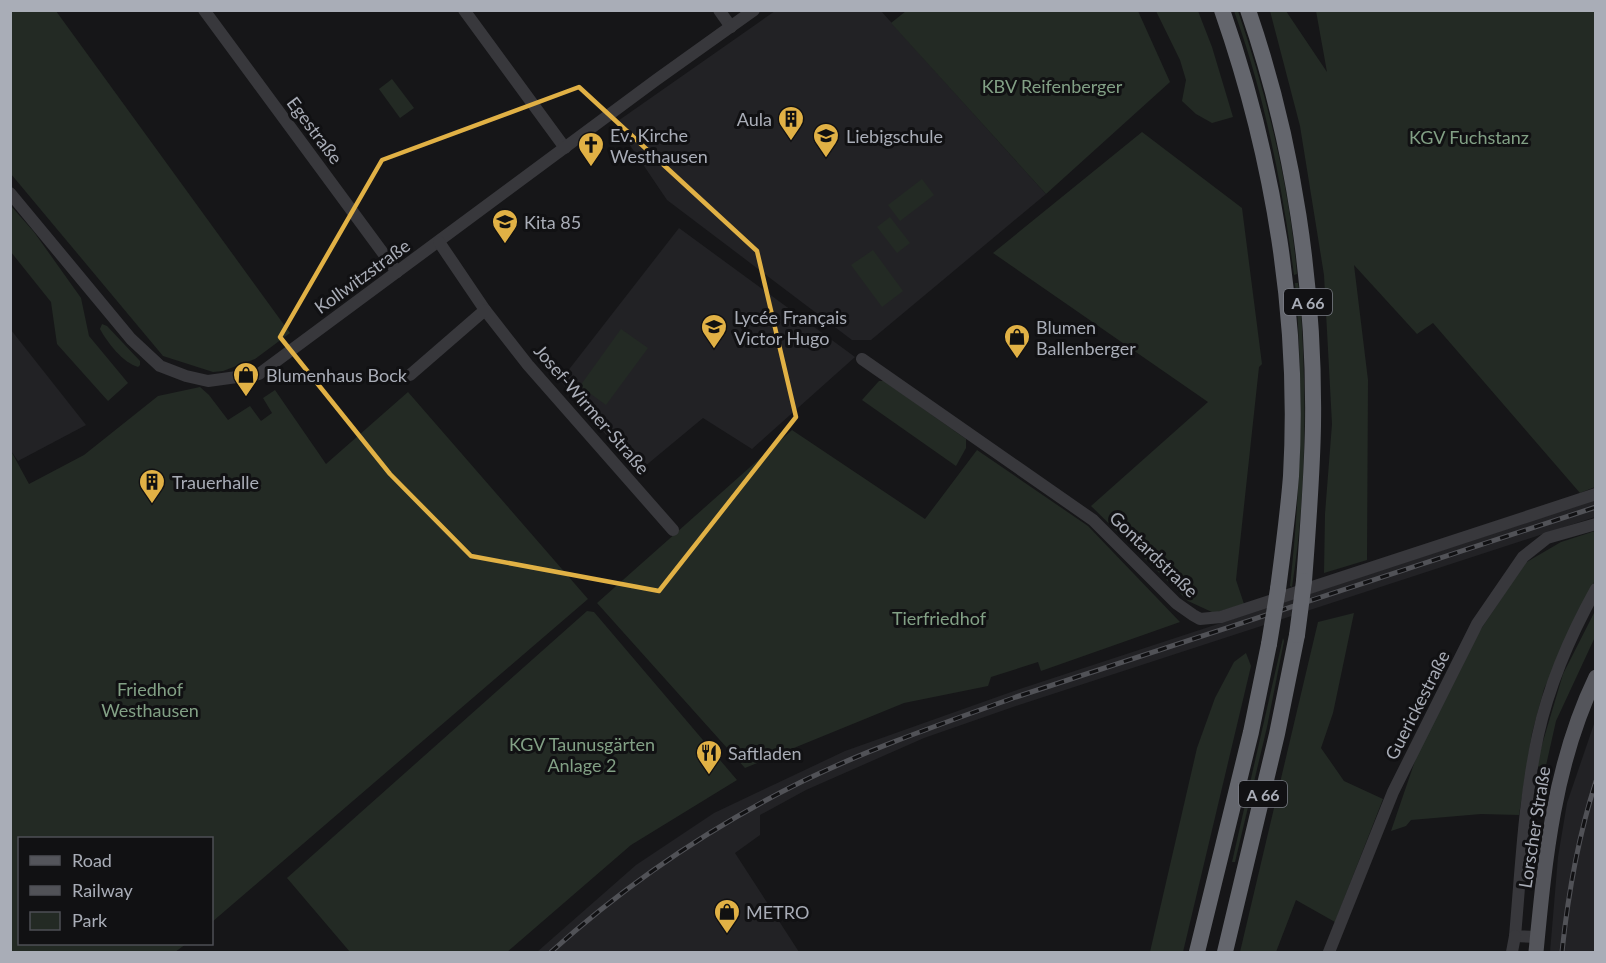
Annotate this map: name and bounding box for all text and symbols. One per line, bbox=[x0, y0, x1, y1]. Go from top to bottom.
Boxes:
park label: KBV Reifenberger bbox=[982, 75, 1123, 97]
street label: Egestraße bbox=[283, 92, 347, 168]
building icon: Aula bbox=[776, 104, 806, 142]
place label: Aula bbox=[737, 108, 772, 130]
school or university icon: Liebigschule bbox=[811, 121, 841, 159]
place label: Ev. Kirche Westhausen bbox=[610, 124, 708, 167]
place label: Liebigschule bbox=[846, 125, 943, 147]
park label: KGV Fuchstanz bbox=[1409, 126, 1529, 148]
church icon: Ev. Kirche Westhausen bbox=[576, 130, 606, 168]
school or university icon: Kita 85 bbox=[490, 207, 520, 245]
place label: Kita 85 bbox=[524, 211, 581, 233]
street label: Kollwitzstraße bbox=[310, 234, 414, 318]
road number: A 66 bbox=[1284, 289, 1332, 315]
place label: Lycée Français Victor Hugo bbox=[734, 306, 847, 349]
school or university icon: Lycée Français Victor Hugo bbox=[699, 312, 729, 350]
place label: Blumen Ballenberger bbox=[1036, 316, 1136, 359]
shop icon: Blumen Ballenberger bbox=[1002, 322, 1032, 360]
street label: Josef-Wirmer-Straße bbox=[530, 340, 654, 478]
shop icon: Blumenhaus Bock bbox=[231, 360, 261, 398]
place label: Blumenhaus Bock bbox=[266, 364, 408, 386]
building icon: Trauerhalle bbox=[137, 467, 167, 505]
place label: Trauerhalle bbox=[172, 471, 259, 493]
street label: Gontardstraße bbox=[1105, 506, 1203, 602]
park label: Tierfriedhof bbox=[892, 607, 987, 629]
street label: Guerickestraße bbox=[1380, 647, 1454, 763]
park label: Friedhof Westhausen bbox=[101, 678, 199, 721]
park label: KGV Taunusgärten Anlage 2 bbox=[509, 733, 655, 776]
restaurant icon: Saftladen bbox=[694, 738, 724, 776]
place label: Saftladen bbox=[728, 742, 802, 764]
street label: Lorscher Straße bbox=[1514, 764, 1554, 890]
road number: A 66 bbox=[1239, 781, 1287, 807]
legend bbox=[18, 837, 213, 945]
text: Road bbox=[72, 849, 112, 871]
text: Railway bbox=[72, 879, 133, 901]
shop icon: METRO bbox=[712, 897, 742, 935]
place label: METRO bbox=[746, 901, 809, 923]
text: Park bbox=[72, 909, 108, 931]

